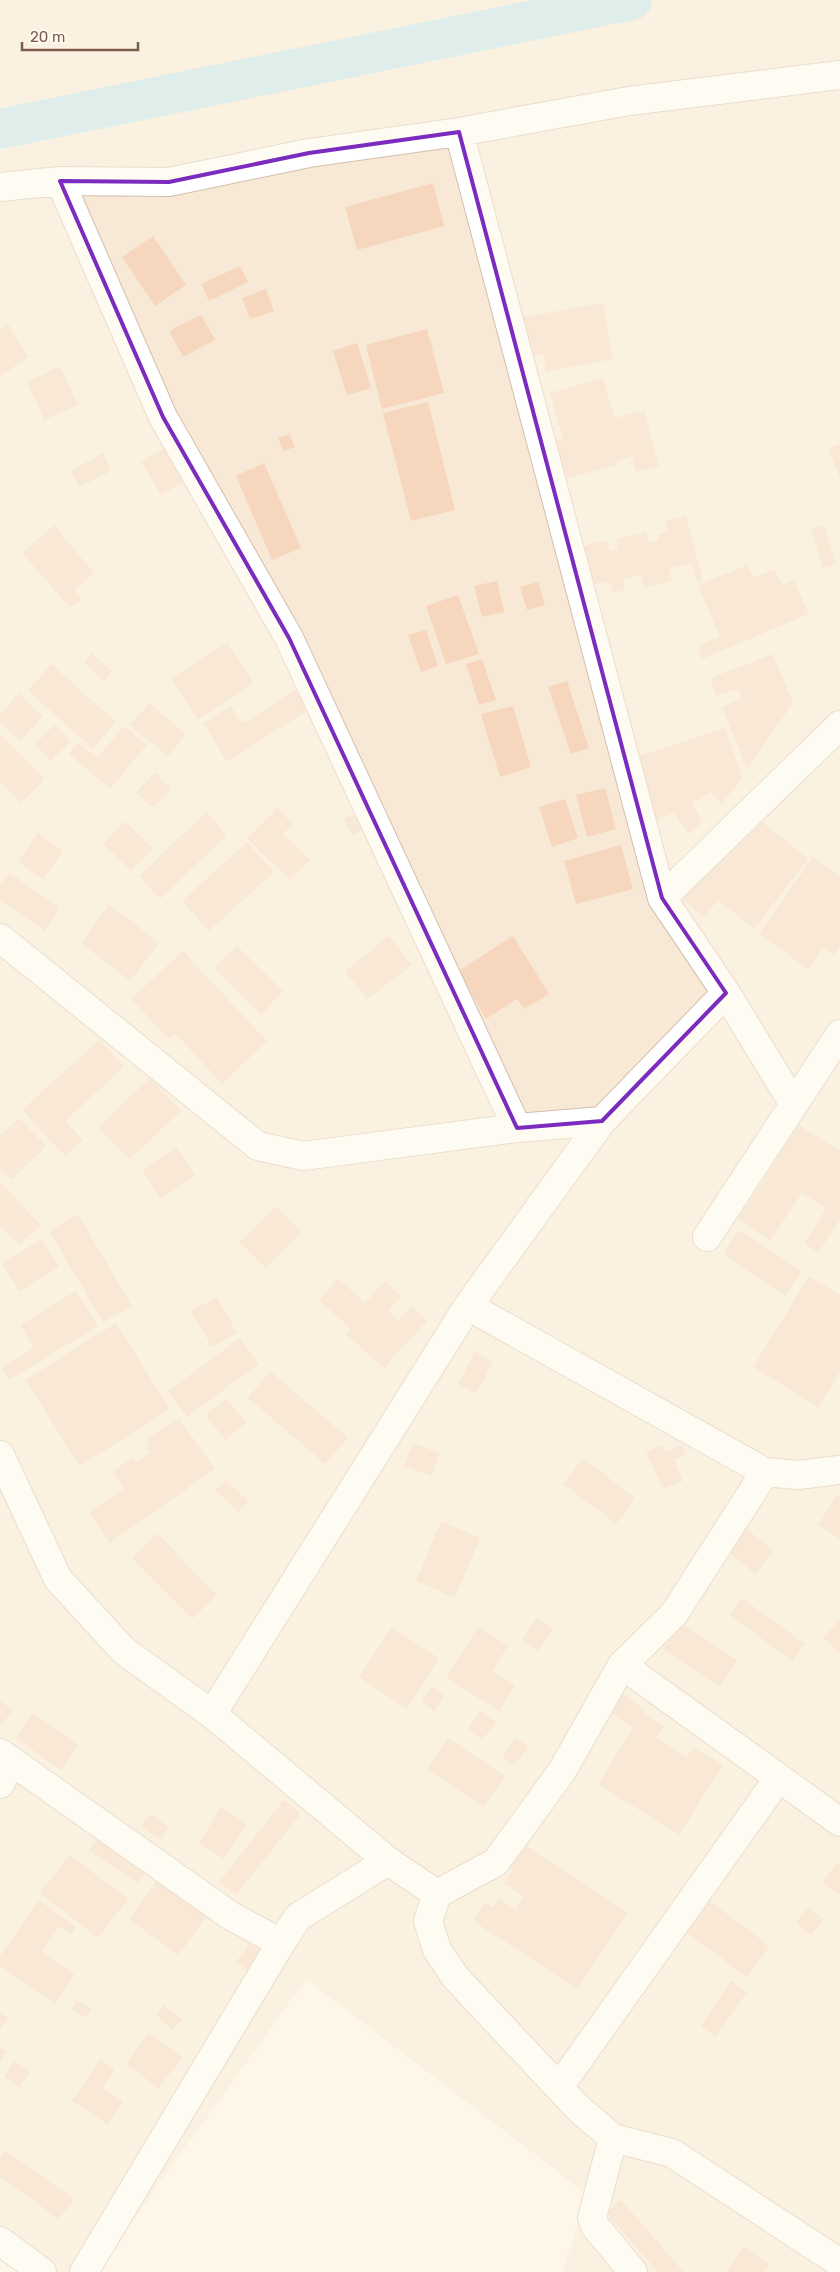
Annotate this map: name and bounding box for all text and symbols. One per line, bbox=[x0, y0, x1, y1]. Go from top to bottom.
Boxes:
scale bar bbox=[22, 20, 139, 52]
text: 20 m bbox=[30, 28, 65, 46]

